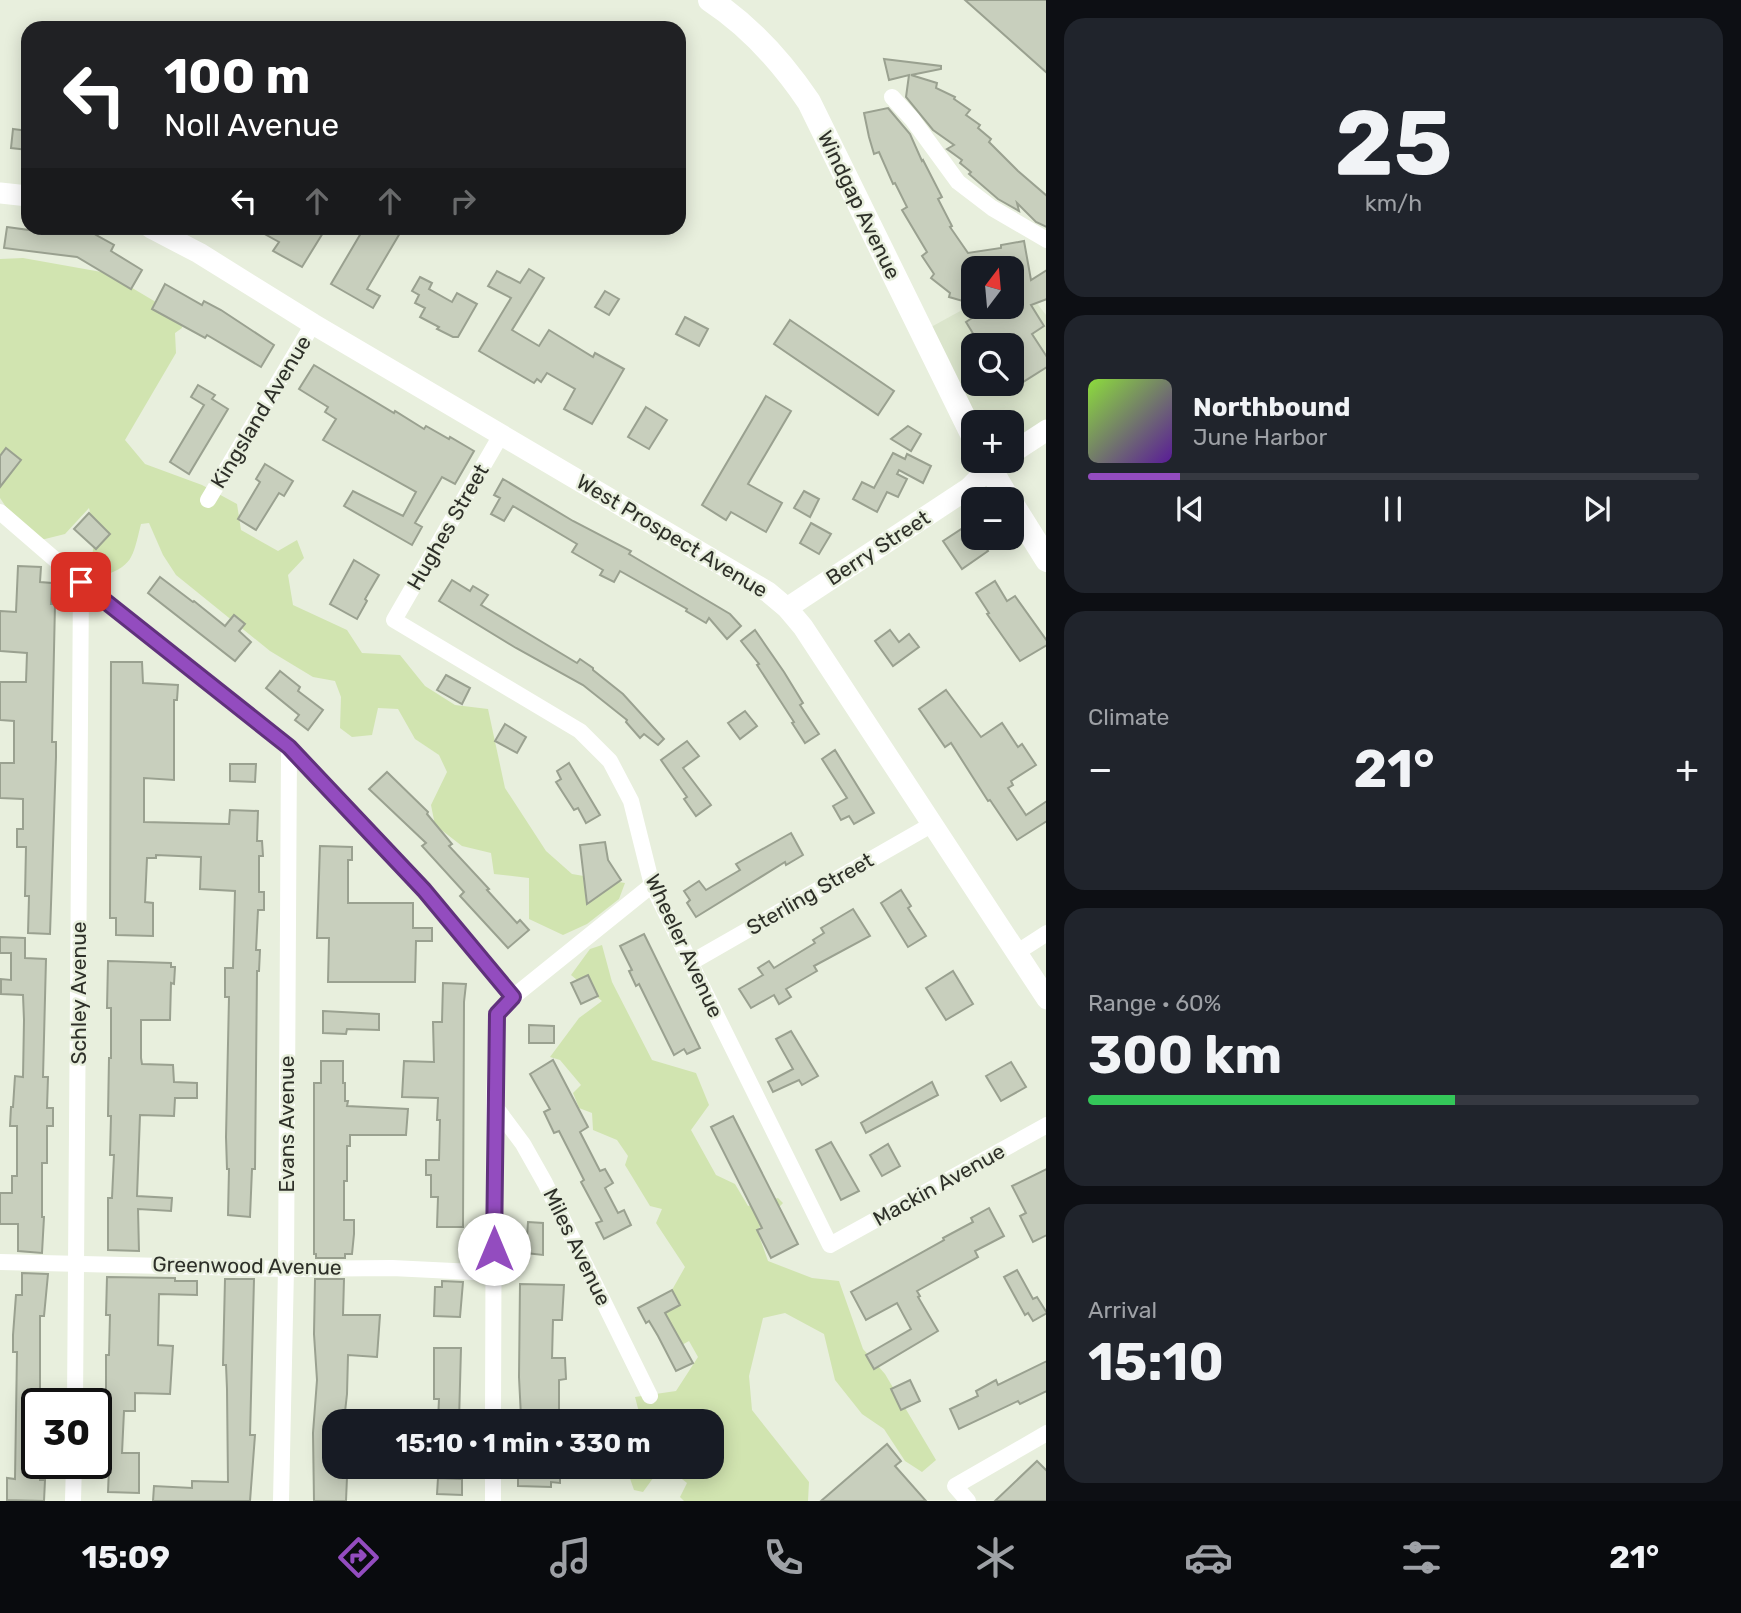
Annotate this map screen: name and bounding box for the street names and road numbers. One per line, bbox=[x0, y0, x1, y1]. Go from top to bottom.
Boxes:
street label: Windgap Avenue bbox=[813, 127, 906, 283]
street label: Kingsland Avenue bbox=[205, 331, 316, 493]
street label: Hughes Street bbox=[401, 459, 494, 594]
street label: West Prospect Avenue bbox=[572, 469, 772, 603]
street label: Berry Street bbox=[821, 505, 934, 590]
street label: Sterling Street bbox=[742, 847, 878, 940]
street label: Wheeler Avenue bbox=[640, 870, 729, 1022]
street label: Schley Avenue bbox=[66, 921, 91, 1065]
street label: Evans Avenue bbox=[274, 1056, 299, 1192]
street label: Mackin Avenue bbox=[869, 1138, 1009, 1231]
street label: Miles Avenue bbox=[538, 1184, 617, 1310]
street label: Greenwood Avenue bbox=[152, 1251, 342, 1280]

